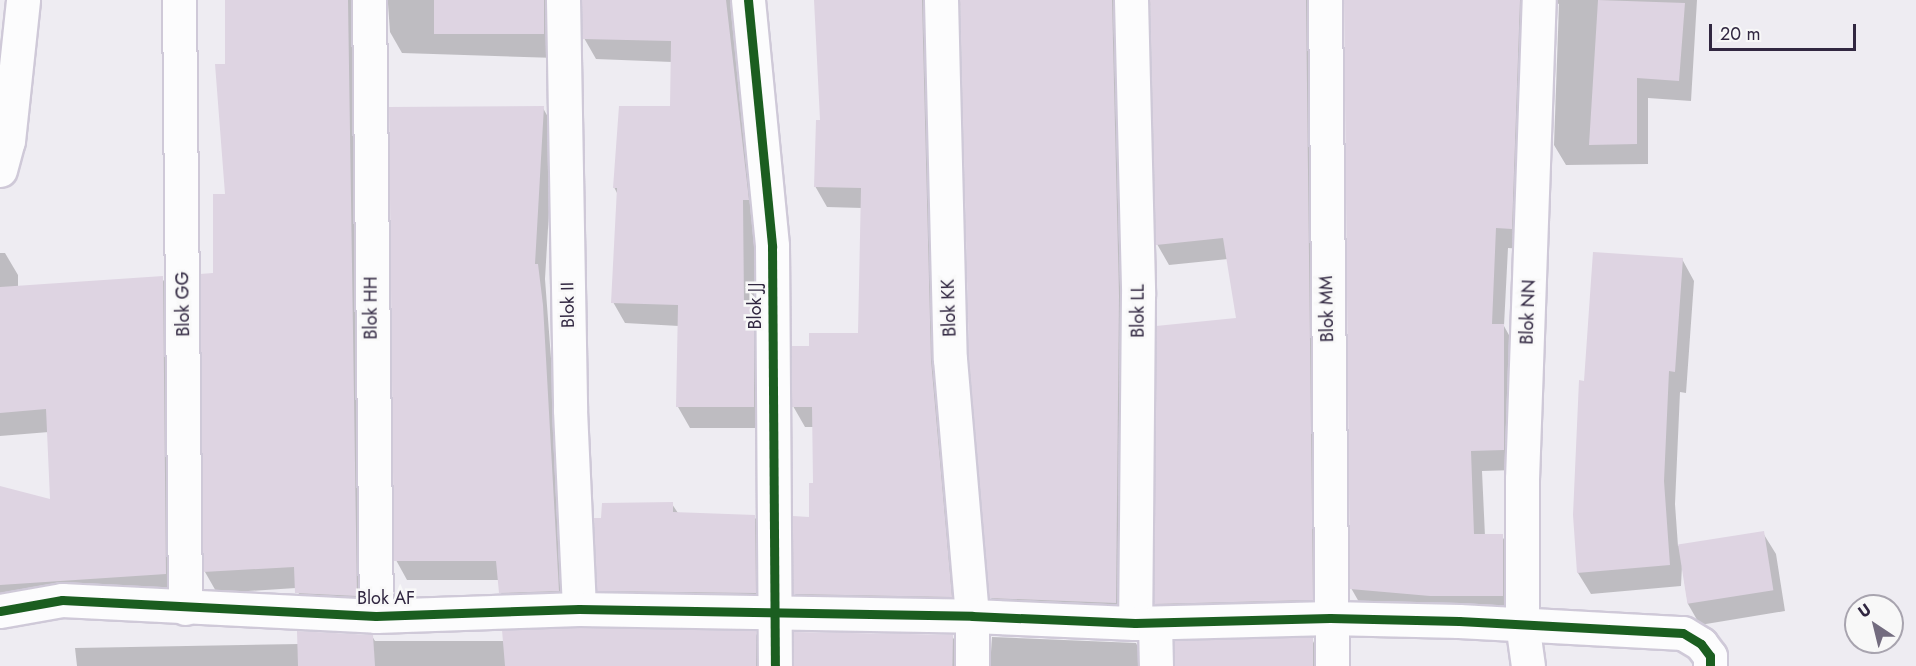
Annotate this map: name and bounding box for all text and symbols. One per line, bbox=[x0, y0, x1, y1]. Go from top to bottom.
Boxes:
scale bar bbox=[1712, 12, 1859, 50]
text: 20 m bbox=[1720, 21, 1760, 47]
street label: Blok GG bbox=[172, 271, 194, 337]
street label: Blok HH bbox=[360, 276, 382, 340]
street label: Blok MM bbox=[1316, 276, 1338, 342]
street label: Blok KK bbox=[937, 279, 961, 337]
street label: Blok NN bbox=[1516, 279, 1540, 345]
street label: Blok II bbox=[557, 282, 579, 328]
street label: Blok JJ bbox=[744, 282, 766, 330]
street label: Blok LL bbox=[1127, 284, 1149, 338]
street label: Blok AF bbox=[357, 587, 415, 609]
north arrow bbox=[1844, 594, 1904, 654]
text: U bbox=[1853, 598, 1876, 623]

